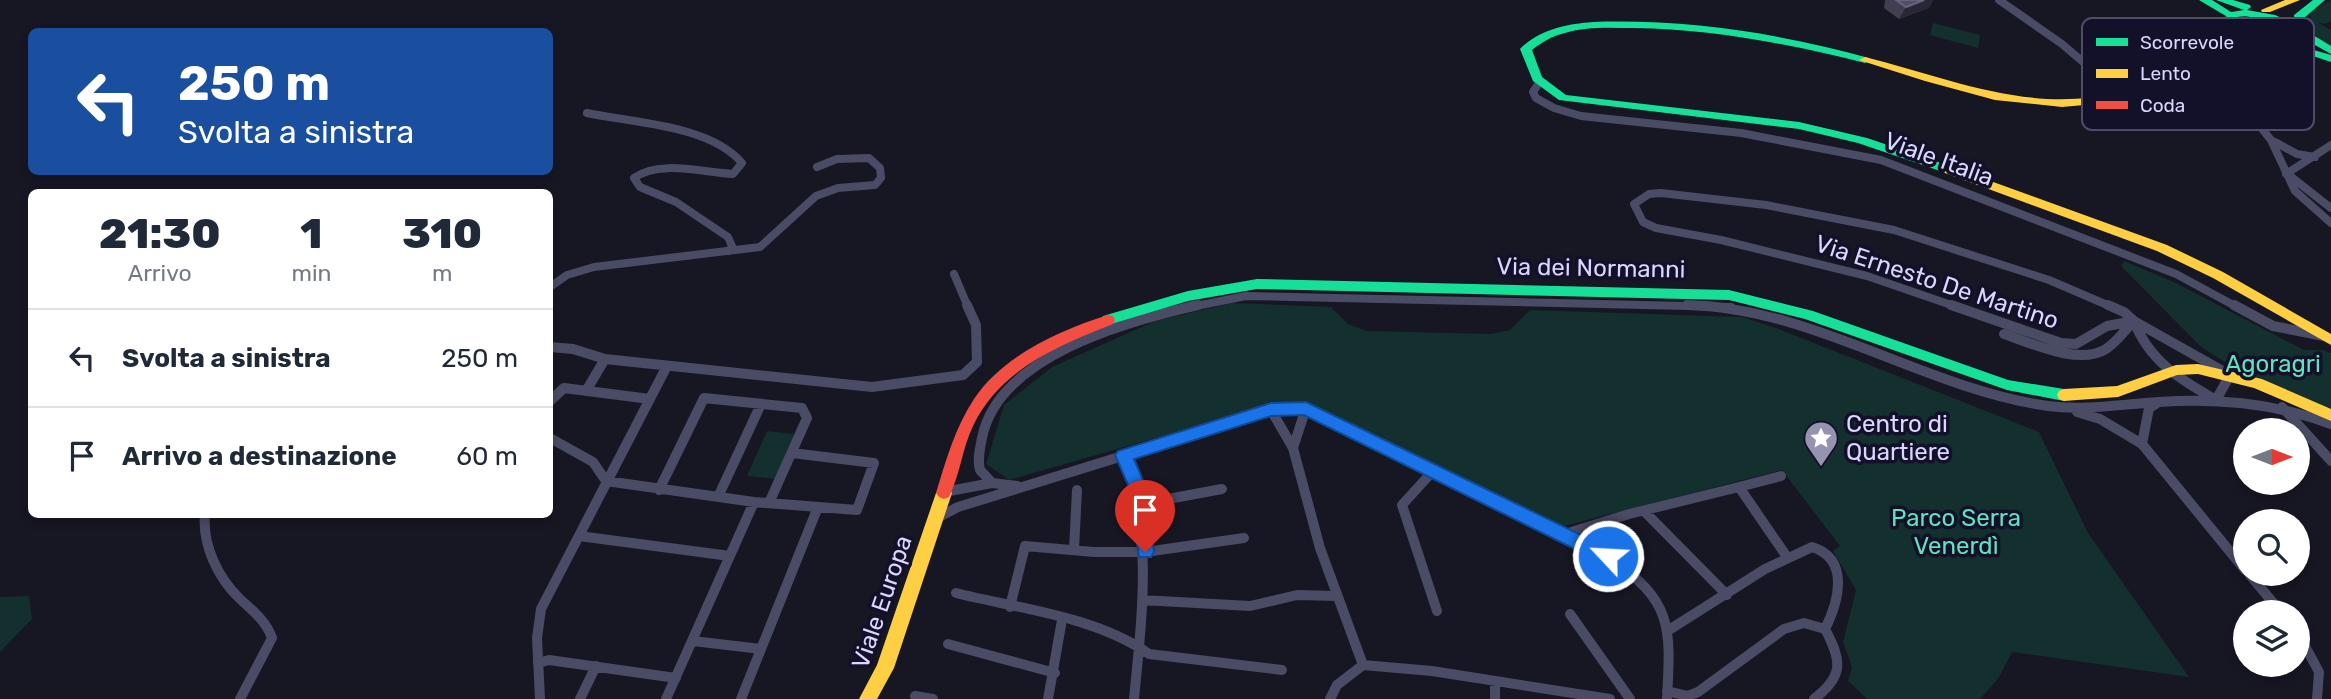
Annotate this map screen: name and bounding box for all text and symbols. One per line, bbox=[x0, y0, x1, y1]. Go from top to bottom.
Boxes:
legend bbox=[2082, 18, 2314, 130]
text: Scorrevole bbox=[2140, 31, 2234, 54]
text: 250 m bbox=[178, 54, 330, 112]
icon: left bbox=[63, 56, 154, 147]
text: Lento bbox=[2140, 62, 2191, 85]
text: Coda bbox=[2140, 94, 2185, 117]
text: Svolta a sinistra bbox=[178, 113, 414, 151]
street label: Viale Italia bbox=[1881, 126, 1997, 192]
text: 21:30 bbox=[99, 209, 221, 259]
text: 1 bbox=[300, 209, 322, 259]
text: 310 bbox=[402, 209, 482, 259]
street label: Via Ernesto De Martino bbox=[1812, 229, 2062, 335]
street label: Via dei Normanni bbox=[1496, 252, 1686, 284]
text: Arrivo bbox=[128, 259, 192, 287]
text: min bbox=[291, 259, 331, 287]
text: m bbox=[432, 259, 452, 287]
icon: left bbox=[63, 339, 101, 377]
text: Svolta a sinistra bbox=[122, 343, 331, 374]
text: 250 m bbox=[441, 343, 518, 374]
park label: Agoragri bbox=[2225, 350, 2321, 378]
place label: Centro di Quartiere bbox=[1846, 410, 1950, 466]
north arrow bbox=[2233, 418, 2310, 495]
map controls bbox=[2233, 418, 2310, 677]
place icon: Centro di Quartiere bbox=[1802, 419, 1840, 468]
icon: arrive bbox=[63, 437, 101, 475]
text: Arrivo a destinazione bbox=[122, 441, 397, 472]
text: 60 m bbox=[456, 441, 518, 472]
pin bbox=[1115, 480, 1175, 552]
icon: arrive bbox=[1126, 491, 1164, 529]
park label: Parco Serra Venerdì bbox=[1891, 504, 2021, 560]
button: search bbox=[2233, 509, 2310, 586]
position arrow bbox=[1571, 519, 1645, 593]
street label: Viale Europa bbox=[846, 532, 918, 672]
button: layers bbox=[2233, 600, 2310, 677]

